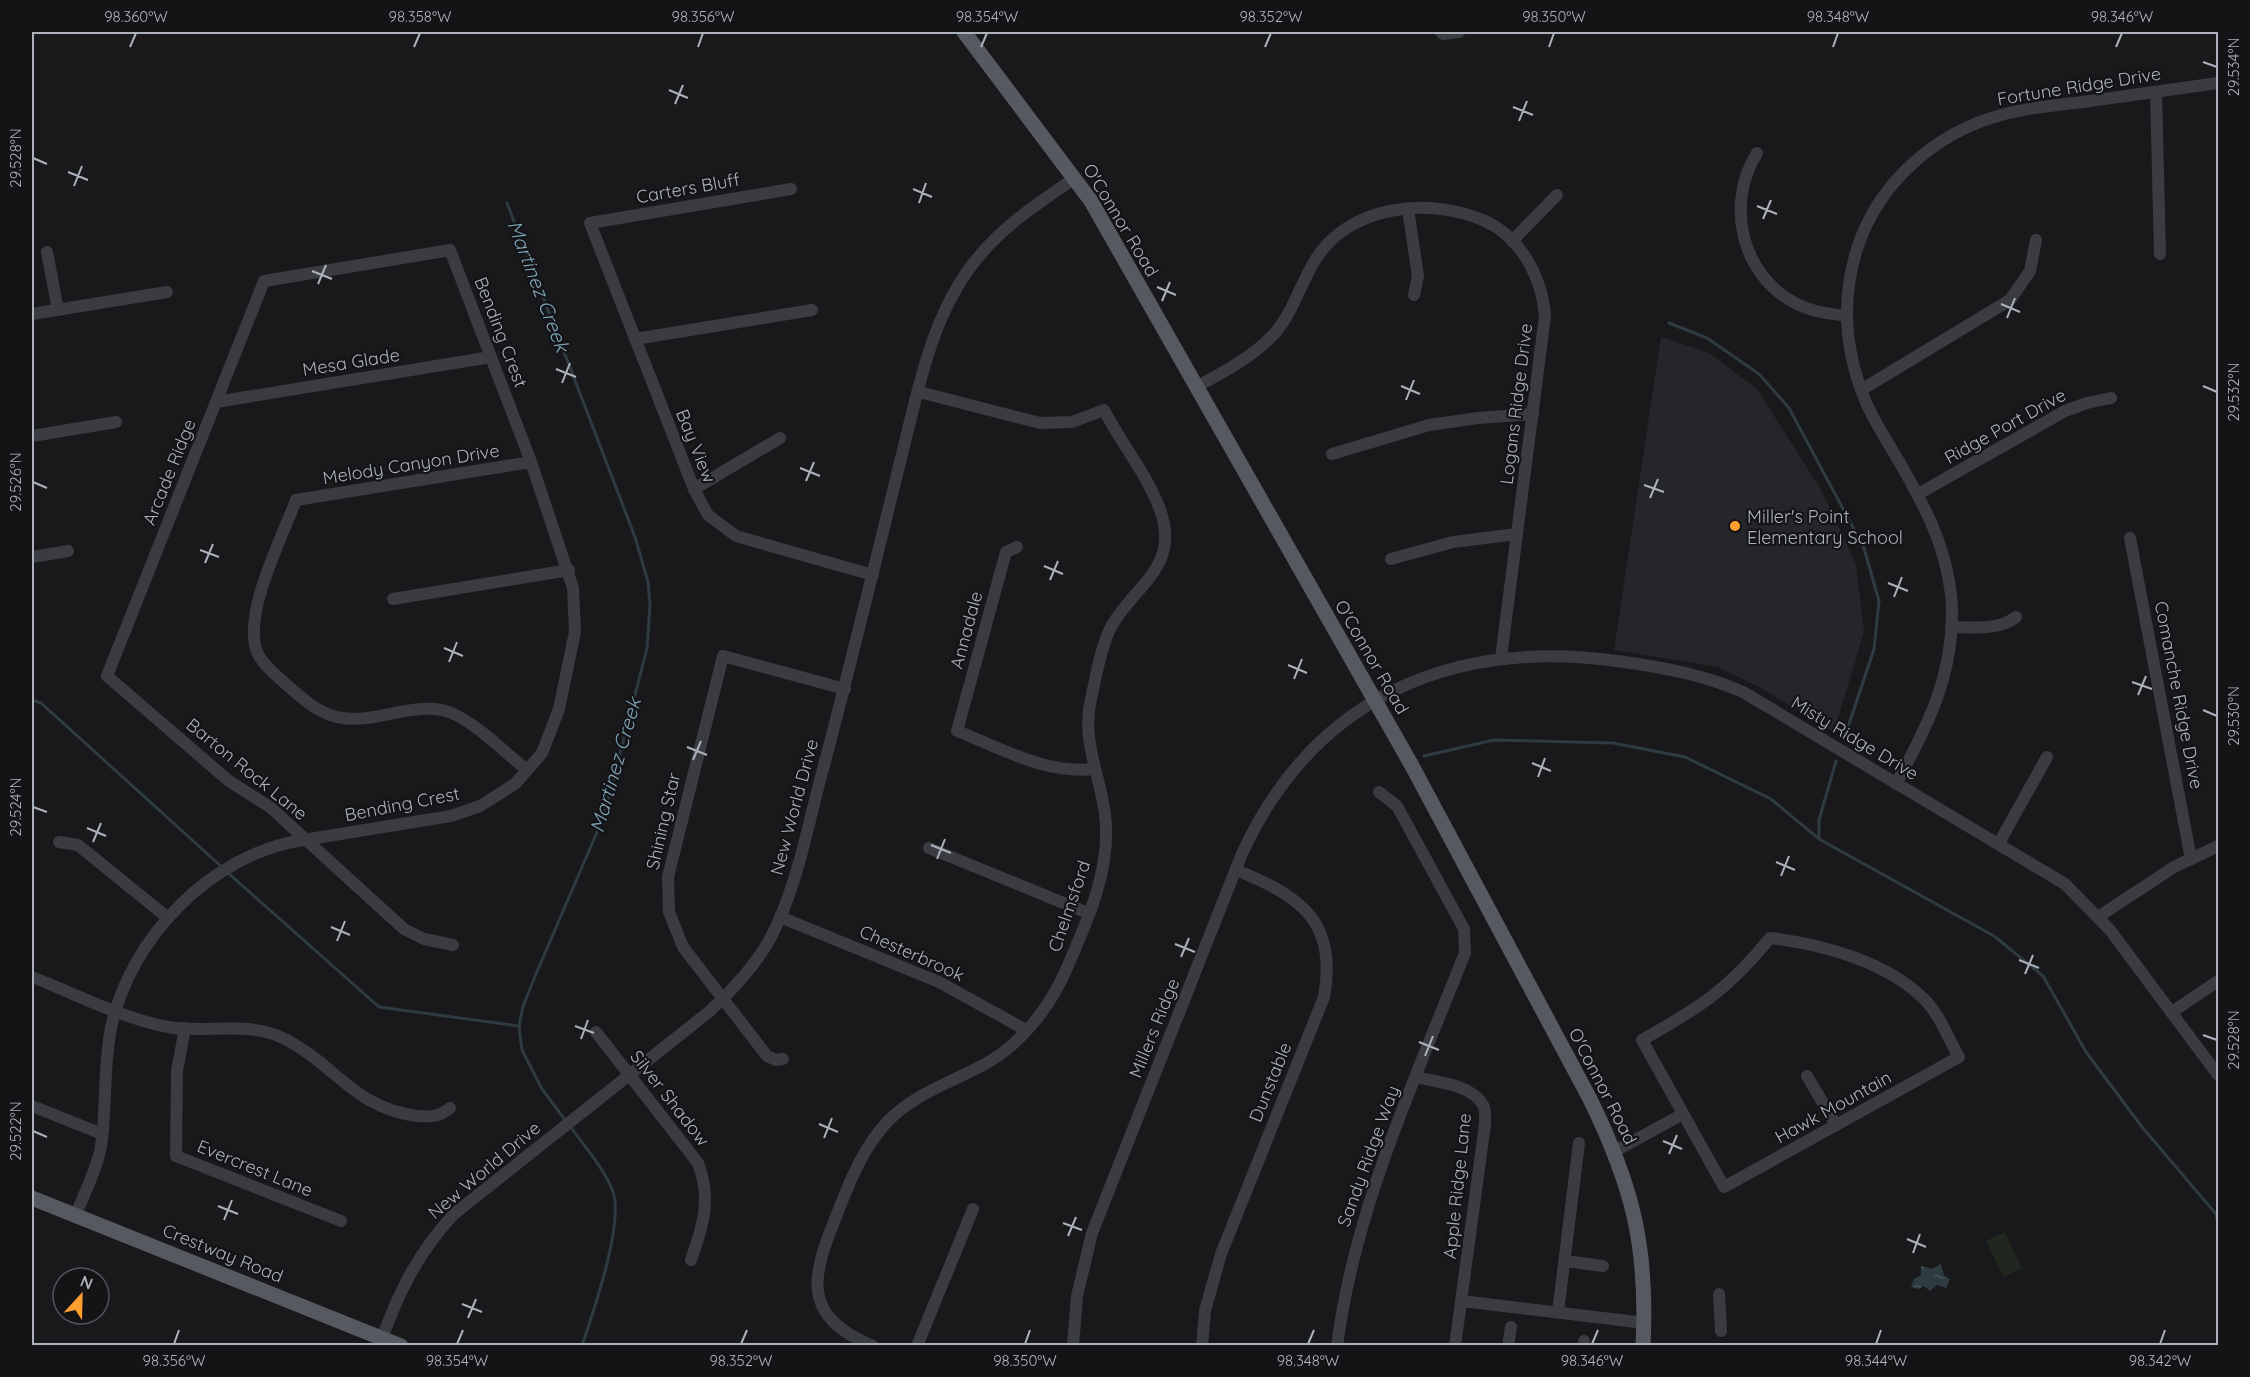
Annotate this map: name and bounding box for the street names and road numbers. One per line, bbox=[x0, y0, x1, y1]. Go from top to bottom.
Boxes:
street label: Fortune Ridge Drive bbox=[1995, 62, 2163, 110]
street label: O'Connor Road bbox=[1078, 159, 1164, 281]
street label: Carters Bluff bbox=[634, 168, 742, 208]
street label: Bending Crest bbox=[469, 273, 533, 391]
street label: Logans Ridge Drive bbox=[1495, 322, 1537, 486]
street label: Mesa Glade bbox=[301, 343, 401, 381]
street label: Ridge Port Drive bbox=[1940, 383, 2070, 469]
street label: Bay View bbox=[671, 406, 721, 486]
street label: Arcade Ridge bbox=[137, 416, 201, 528]
street label: Melody Canyon Drive bbox=[321, 439, 501, 489]
street label: Annadale bbox=[945, 589, 987, 671]
street label: O'Connor Road bbox=[1330, 596, 1414, 718]
street label: Comanche Ridge Drive bbox=[2149, 599, 2209, 791]
street label: Misty Ridge Drive bbox=[1787, 691, 1923, 785]
street label: Barton Rock Lane bbox=[182, 713, 312, 825]
street label: New World Drive bbox=[765, 737, 823, 877]
street label: Shining Star bbox=[641, 770, 685, 872]
street label: Bending Crest bbox=[343, 782, 461, 826]
street label: Chelmsford bbox=[1043, 857, 1095, 955]
street label: Chesterbrook bbox=[856, 920, 968, 986]
street label: Millers Ridge bbox=[1124, 975, 1184, 1081]
street label: O'Connor Road bbox=[1564, 1024, 1642, 1148]
street label: Dunstable bbox=[1244, 1039, 1296, 1125]
street label: Silver Shadow bbox=[625, 1045, 715, 1151]
street label: Hawk Mountain bbox=[1771, 1066, 1895, 1148]
street label: Sandy Ridge Way bbox=[1332, 1082, 1404, 1230]
street label: Apple Ridge Lane bbox=[1438, 1112, 1476, 1260]
street label: New World Drive bbox=[423, 1116, 545, 1224]
street label: Evercrest Lane bbox=[194, 1134, 316, 1202]
street label: Crestway Road bbox=[159, 1218, 287, 1288]

